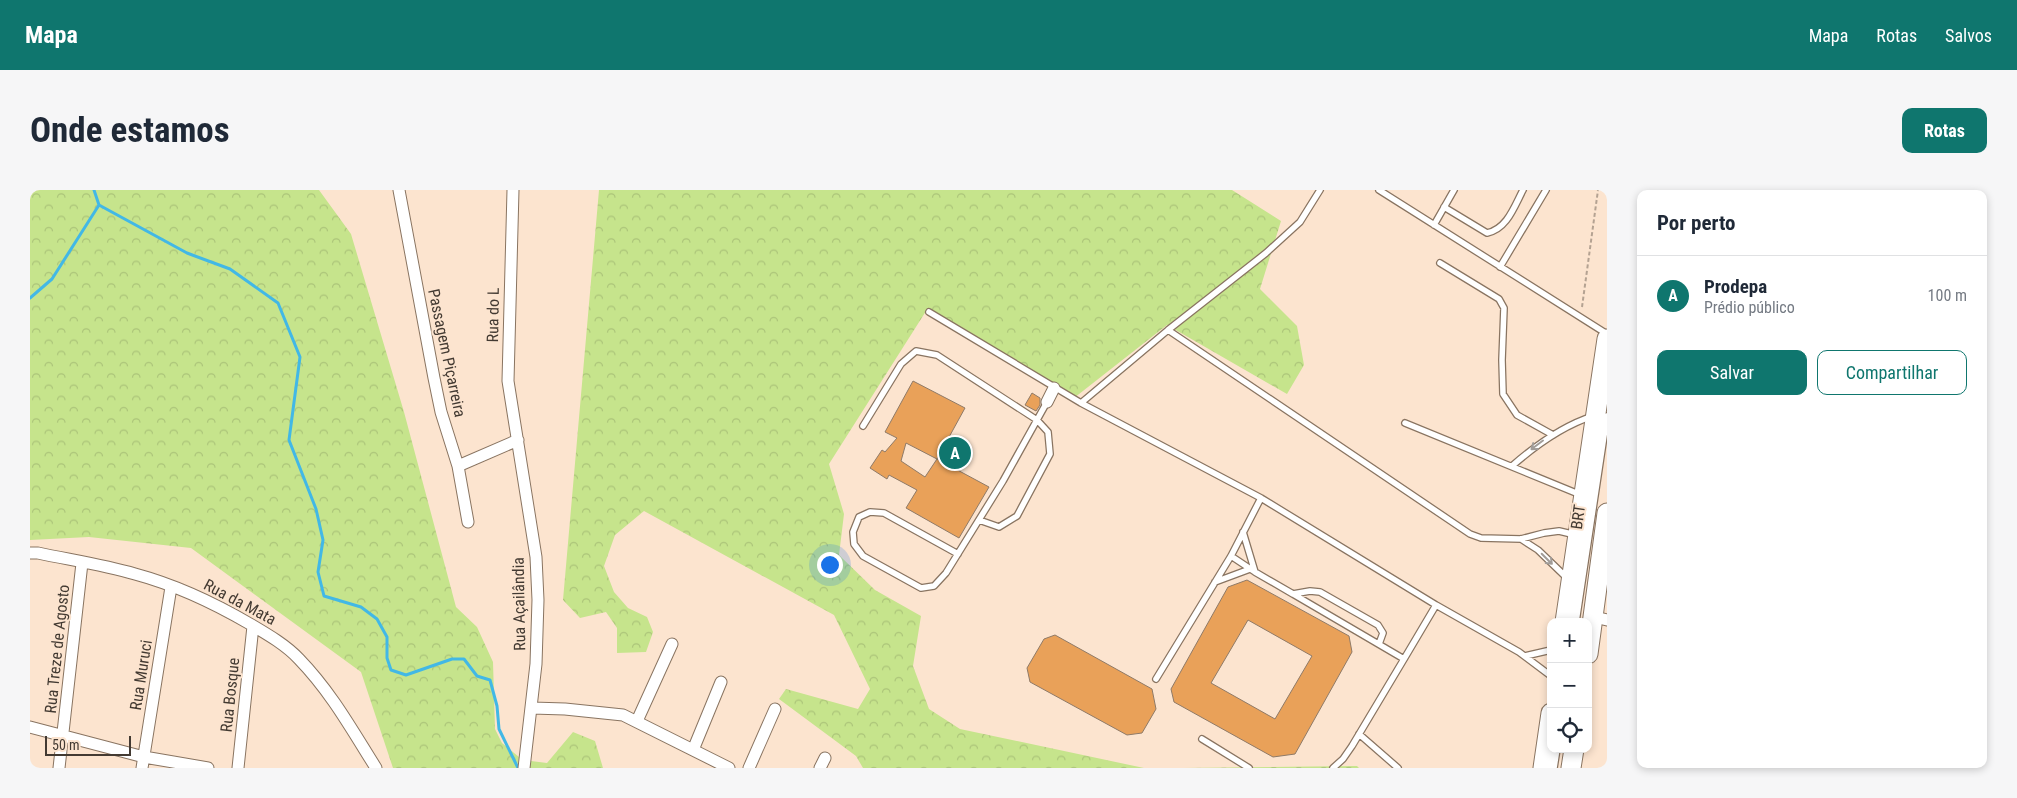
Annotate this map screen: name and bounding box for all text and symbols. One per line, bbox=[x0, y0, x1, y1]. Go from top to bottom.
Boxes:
text: Mapa bbox=[25, 21, 78, 49]
text: Mapa bbox=[1809, 25, 1848, 46]
text: Rotas bbox=[1876, 25, 1917, 46]
text: Salvos bbox=[1945, 25, 1992, 46]
button: Rotas bbox=[1902, 108, 1987, 153]
text: Onde estamos bbox=[30, 110, 230, 151]
text: Por perto bbox=[1657, 211, 1736, 235]
text: Prodepa bbox=[1704, 275, 1767, 298]
text: A bbox=[1668, 286, 1678, 305]
text: 100 m bbox=[1928, 286, 1967, 305]
street label: Passagem Piçarreira bbox=[424, 287, 470, 419]
street label: Rua do L bbox=[483, 287, 503, 343]
text: Prédio público bbox=[1704, 298, 1795, 317]
button: Salvar bbox=[1657, 350, 1807, 395]
button: Compartilhar bbox=[1817, 350, 1967, 395]
pin: A bbox=[939, 434, 971, 472]
one-way arrow bbox=[1531, 440, 1544, 451]
street label: BRT bbox=[1567, 503, 1589, 531]
your location bbox=[817, 552, 843, 578]
one-way arrow bbox=[1541, 553, 1553, 565]
street label: Rua Açailândia bbox=[509, 557, 529, 651]
street label: Rua da Mata bbox=[201, 575, 279, 629]
street label: Rua Treze de Agosto bbox=[41, 584, 73, 714]
map controls bbox=[1547, 618, 1592, 753]
button: + bbox=[1547, 618, 1592, 663]
street label: Rua Muruci bbox=[126, 638, 156, 712]
street label: Rua Bosque bbox=[217, 657, 243, 733]
button: − bbox=[1547, 663, 1592, 708]
button: locate bbox=[1547, 708, 1592, 753]
scale bar bbox=[45, 733, 131, 756]
text: 50 m bbox=[52, 737, 80, 753]

